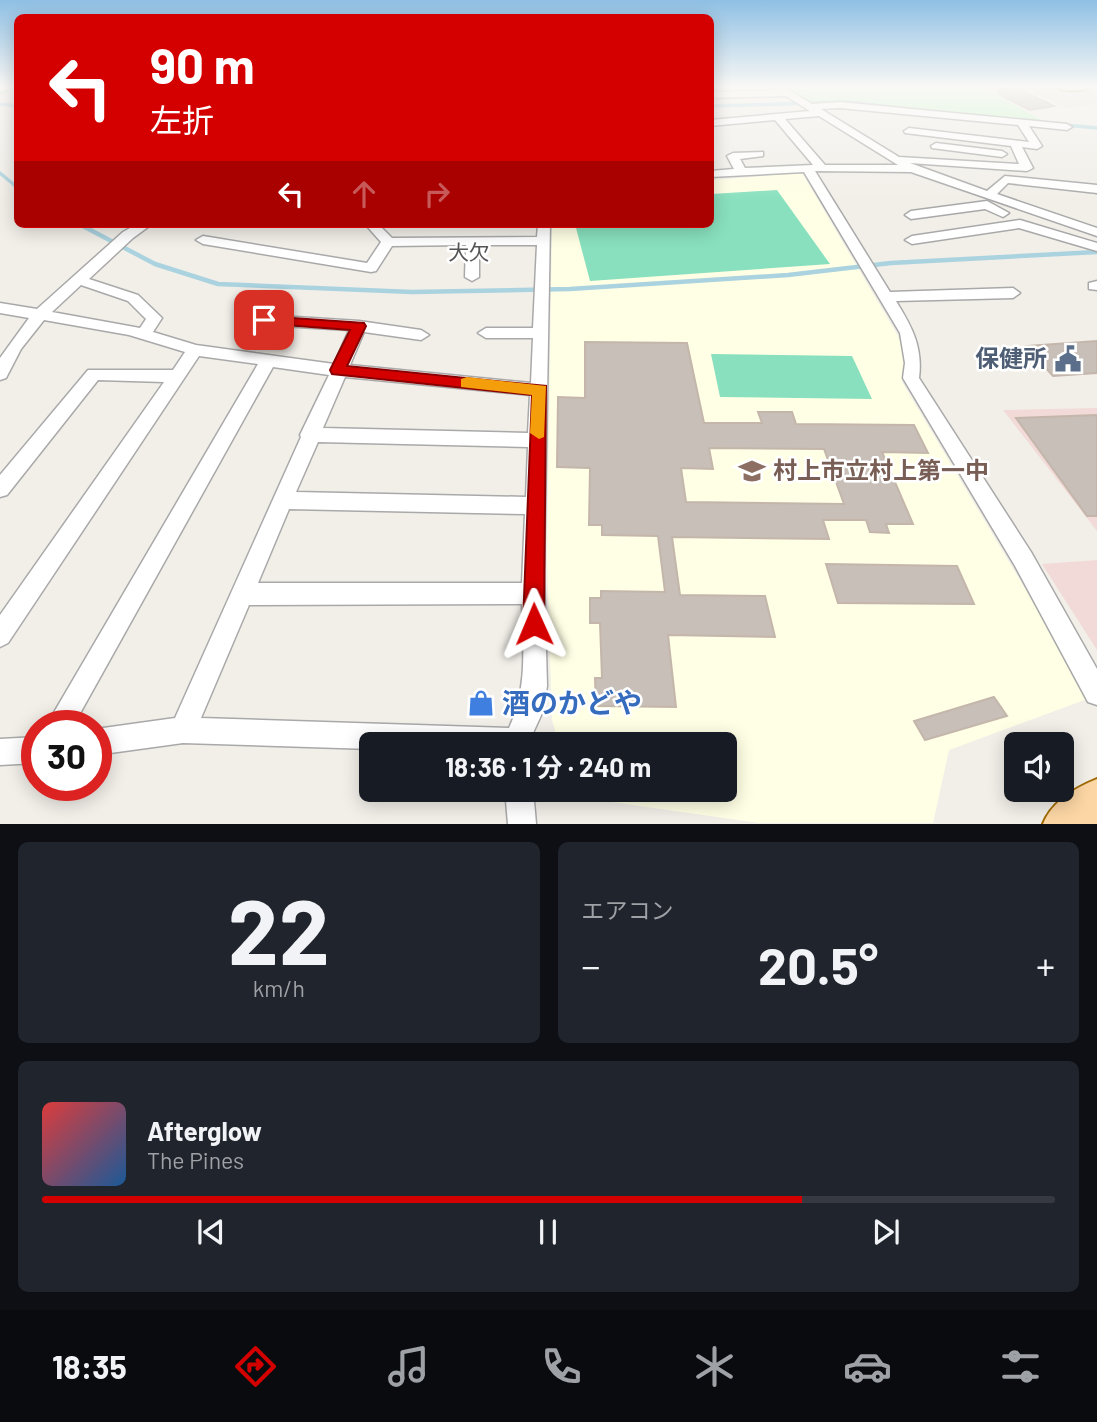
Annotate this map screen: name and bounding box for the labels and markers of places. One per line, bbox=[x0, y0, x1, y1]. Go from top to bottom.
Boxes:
pin bbox=[234, 290, 294, 350]
place label: 保健所 bbox=[975, 343, 1047, 372]
public building icon: 保健所 bbox=[1053, 344, 1083, 374]
place label: 村上市立村上第一中 bbox=[773, 455, 989, 484]
school or university icon: 村上市立村上第一中 bbox=[737, 456, 767, 486]
place label: 酒のかどや bbox=[502, 685, 642, 719]
shop icon: 酒のかどや bbox=[466, 688, 496, 718]

